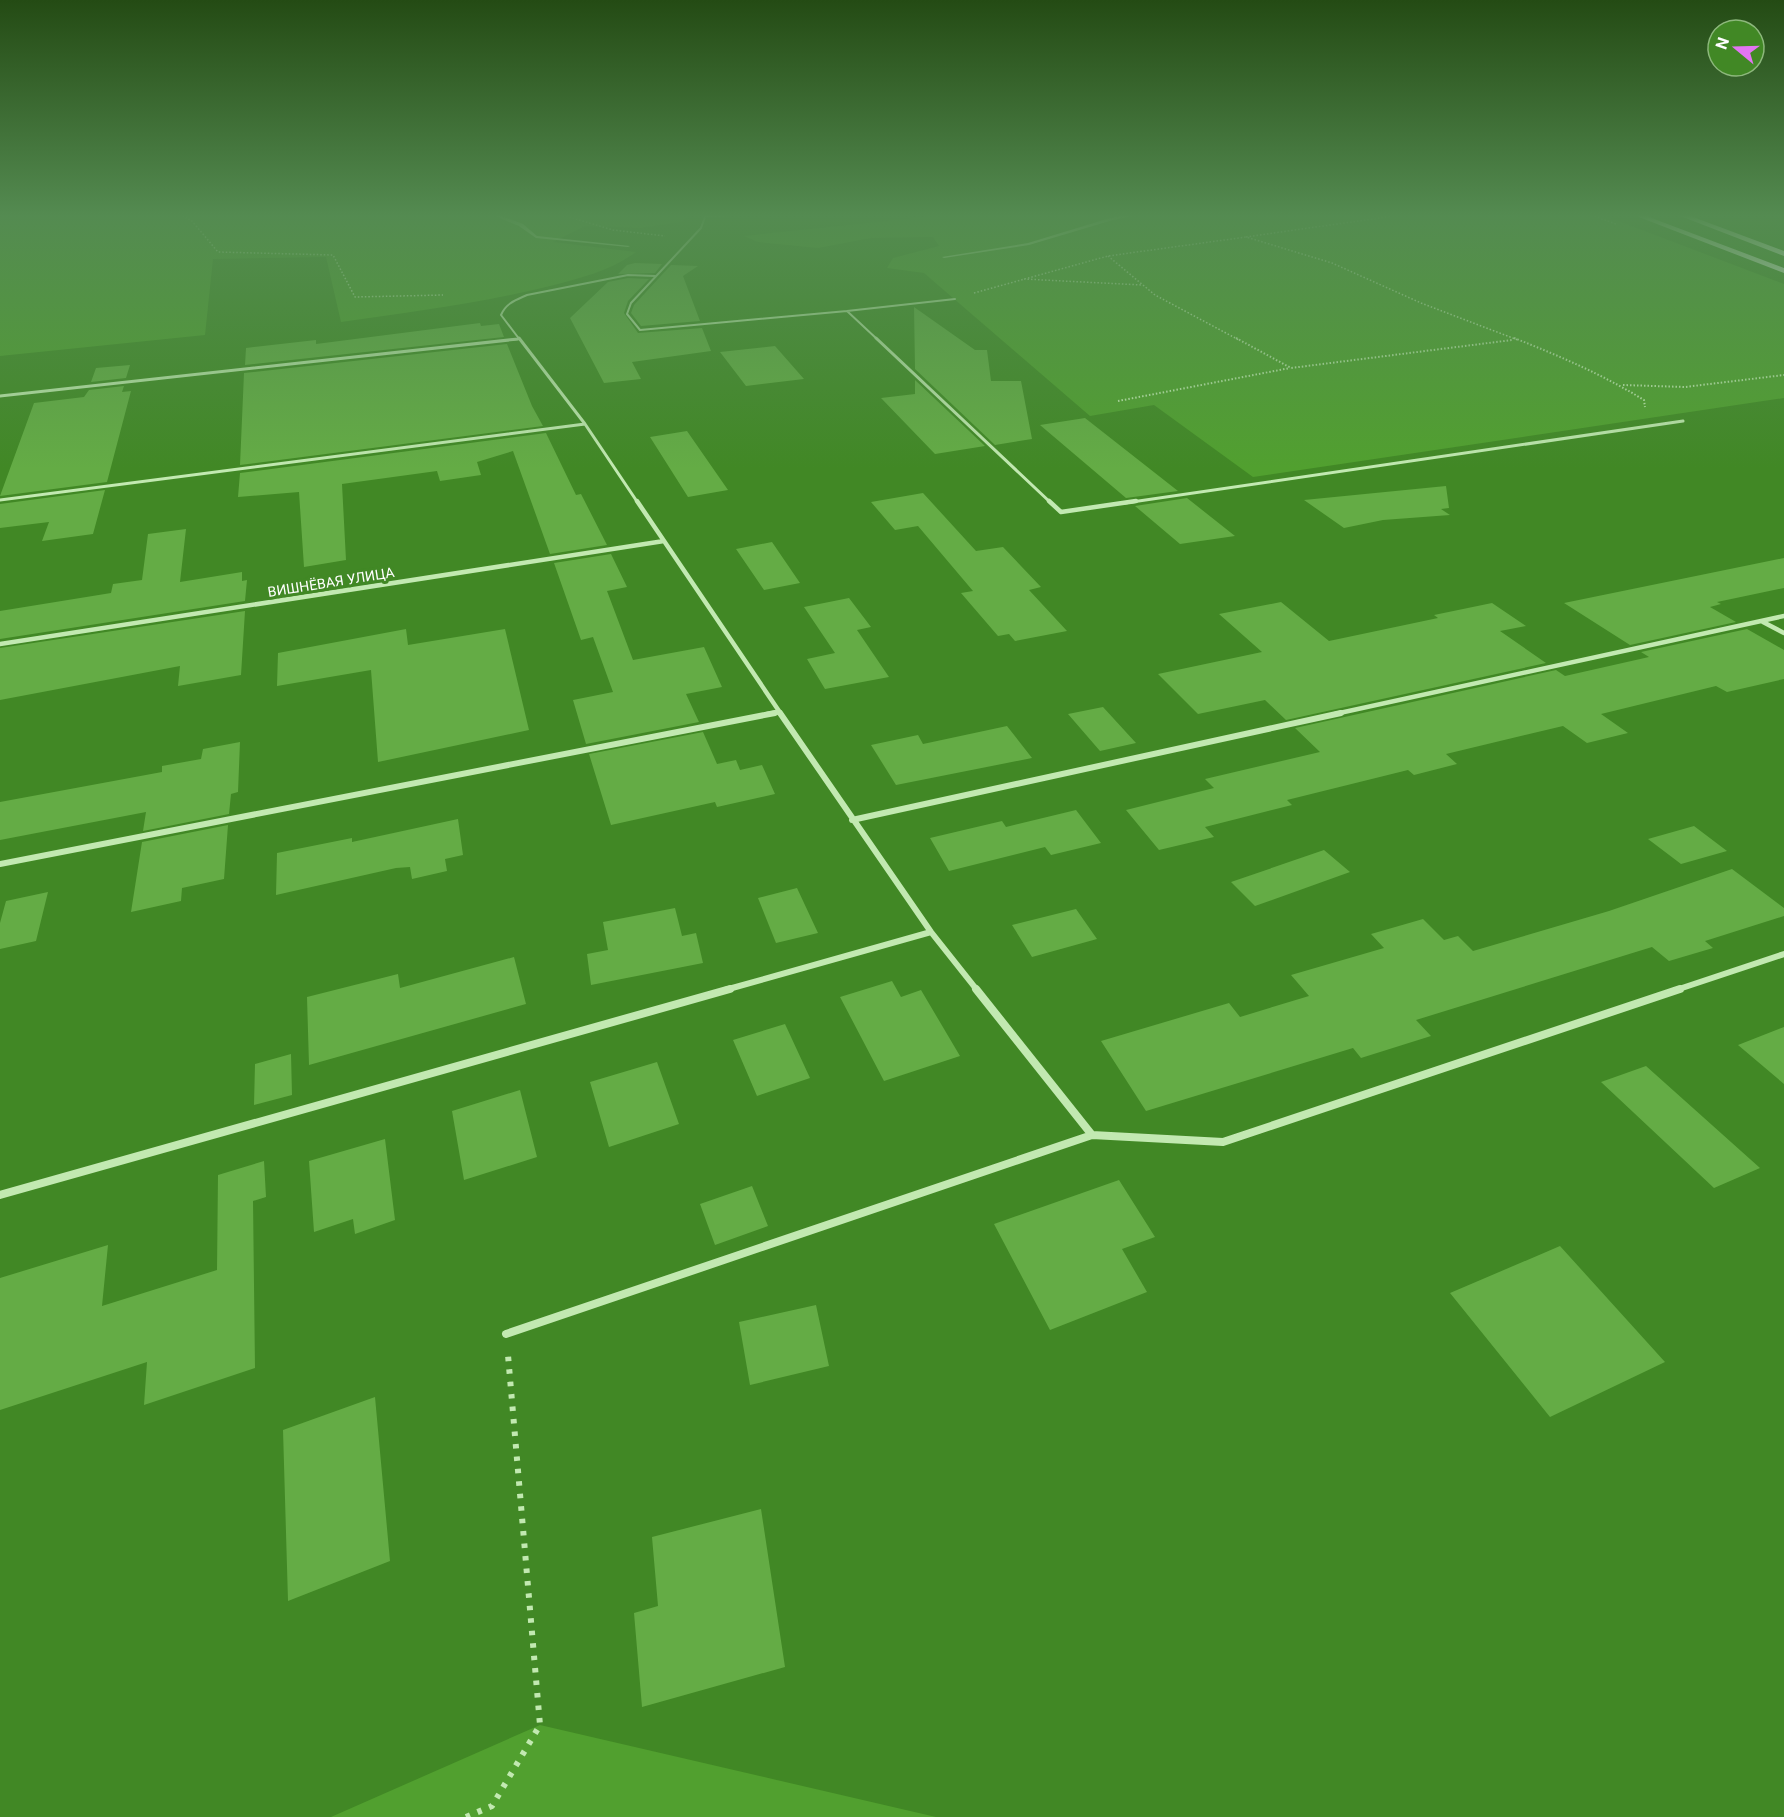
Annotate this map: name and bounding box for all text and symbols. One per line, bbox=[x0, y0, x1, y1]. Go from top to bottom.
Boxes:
north arrow bbox=[1706, 18, 1766, 78]
text: N bbox=[1711, 35, 1733, 52]
street label: ВИШНЁВАЯ УЛИЦА bbox=[267, 564, 395, 600]

